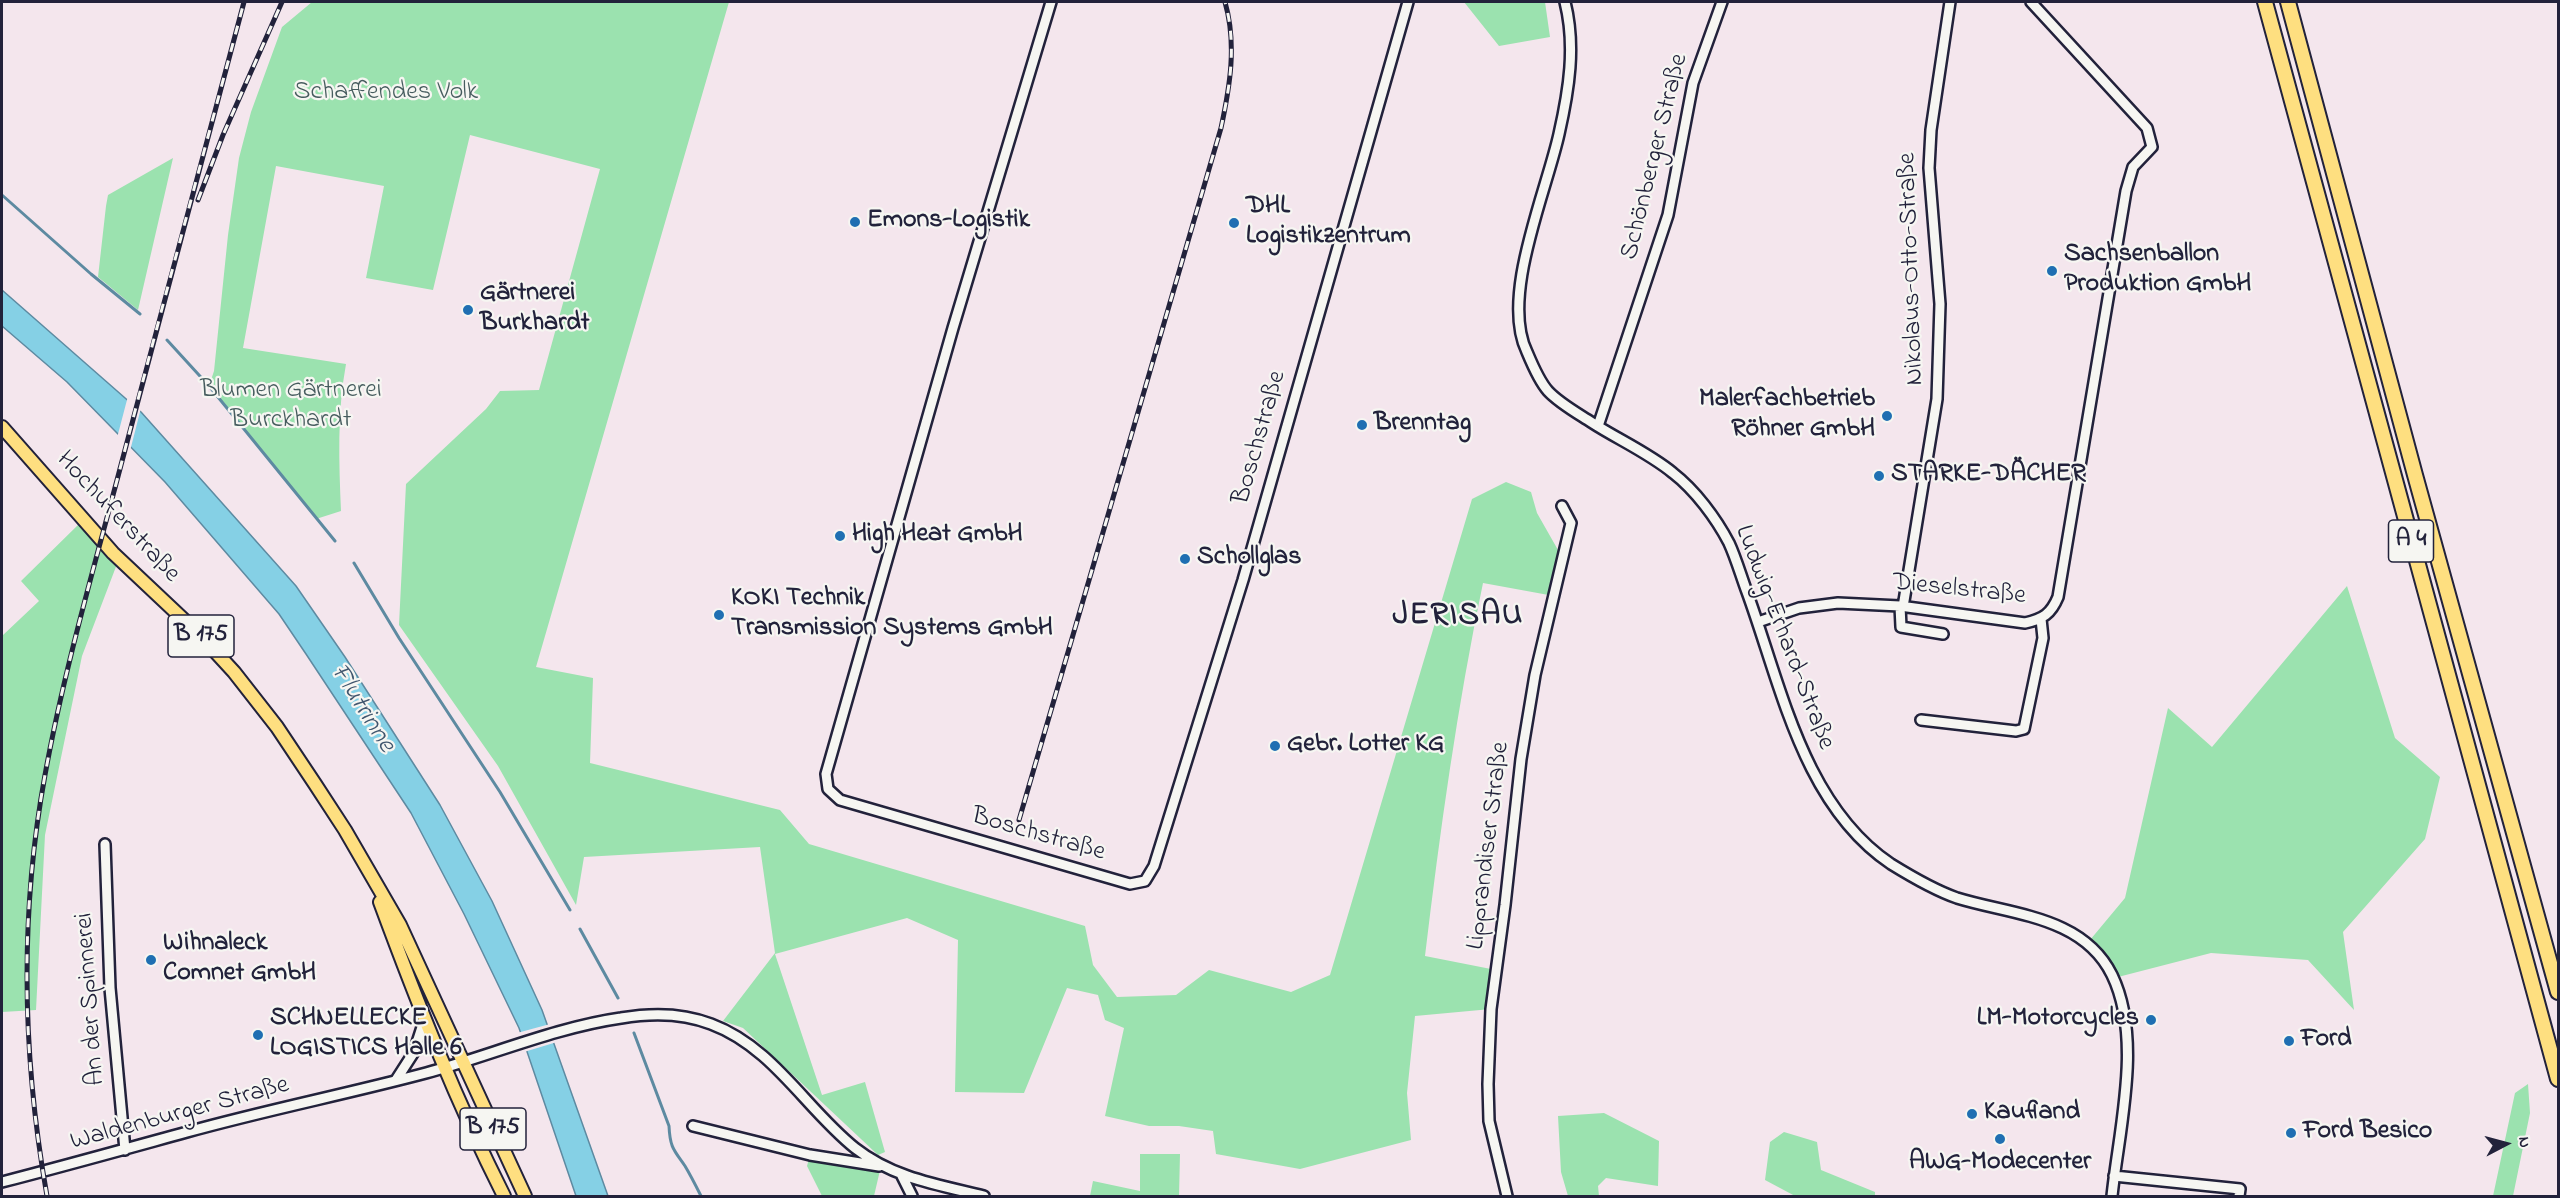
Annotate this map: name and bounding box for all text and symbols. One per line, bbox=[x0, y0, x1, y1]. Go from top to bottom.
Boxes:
street label: Schönberger Straße bbox=[1615, 51, 1697, 263]
park label: Schaffendes Volk bbox=[294, 78, 478, 110]
street label: Nikolaus-Otto-Straße bbox=[1893, 152, 1933, 386]
place label: DHL Logistikzentrum bbox=[1246, 192, 1411, 254]
place label: Emons-Logistik bbox=[867, 206, 1030, 238]
marker: Emons-Logistik bbox=[848, 215, 862, 229]
marker: DHL Logistikzentrum bbox=[1227, 216, 1241, 230]
place label: Sachsenballon Produktion GmbH bbox=[2064, 240, 2251, 302]
marker: Sachsenballon Produktion GmbH bbox=[2045, 264, 2059, 278]
place label: Gärtnerei Burkhardt bbox=[480, 279, 590, 340]
marker: Gärtnerei Burkhardt bbox=[461, 303, 475, 317]
street label: Boschstraße bbox=[1227, 368, 1295, 508]
park label: Blumen Gärtnerei Burckhardt bbox=[200, 376, 382, 437]
place label: Malerfachbetrieb Röhner GmbH bbox=[1699, 385, 1875, 446]
place label: Brenntag bbox=[1374, 409, 1471, 441]
marker: Malerfachbetrieb Röhner GmbH bbox=[1880, 409, 1894, 423]
marker: Brenntag bbox=[1355, 418, 1369, 432]
street label: Hochuferstraße bbox=[48, 446, 186, 590]
place label: STARKE-DÄCHER bbox=[1891, 460, 2086, 492]
marker: STARKE-DÄCHER bbox=[1872, 469, 1886, 483]
place label: High Heat GmbH bbox=[852, 520, 1023, 552]
road number: A 4 bbox=[2388, 520, 2434, 562]
street label: Ludwig-Erhard-Straße bbox=[1726, 521, 1840, 755]
marker: High Heat GmbH bbox=[833, 529, 847, 543]
place label: Schollglas bbox=[1197, 543, 1301, 575]
marker: Schollglas bbox=[1178, 552, 1192, 566]
street label: Dieselstraße bbox=[1891, 568, 2027, 614]
place label: KOKI Technik Transmission Systems GmbH bbox=[731, 584, 1053, 646]
district label: JERISAU bbox=[1392, 599, 1524, 637]
marker: KOKI Technik Transmission Systems GmbH bbox=[712, 608, 726, 622]
road number: B 175 bbox=[168, 615, 234, 657]
water label: Flutrinne bbox=[321, 659, 401, 759]
place label: Gebr. Lotter KG bbox=[1287, 730, 1444, 762]
marker: Gebr. Lotter KG bbox=[1268, 739, 1282, 753]
street label: Lipprandiser Straße bbox=[1462, 740, 1518, 952]
street label: Boschstraße bbox=[968, 802, 1108, 870]
street label: An der Spinnerei bbox=[70, 911, 114, 1087]
place label: Wihnaleck Comnet GmbH bbox=[163, 929, 316, 990]
marker: Wihnaleck Comnet GmbH bbox=[144, 953, 158, 967]
place label: SCHNELLECKE LOGISTICS Halle 6 bbox=[270, 1004, 462, 1066]
place label: LM-Motorcycles bbox=[1977, 1004, 2139, 1036]
marker: LM-Motorcycles bbox=[2144, 1013, 2158, 1027]
place label: Ford bbox=[2301, 1025, 2352, 1057]
marker: SCHNELLECKE LOGISTICS Halle 6 bbox=[251, 1028, 265, 1042]
marker: Ford bbox=[2282, 1034, 2296, 1048]
street label: Waldenburger Straße bbox=[67, 1071, 293, 1159]
place label: Kaufland bbox=[1984, 1098, 2080, 1130]
marker: Kaufland bbox=[1965, 1107, 1979, 1121]
road number: B 175 bbox=[460, 1108, 526, 1150]
north arrow bbox=[2476, 1114, 2536, 1174]
place label: Ford Besico bbox=[2303, 1117, 2432, 1149]
marker: Ford Besico bbox=[2284, 1126, 2298, 1140]
marker: AWG-Modecenter bbox=[1993, 1132, 2007, 1146]
text: N bbox=[2511, 1135, 2536, 1149]
place label: AWG-Modecenter bbox=[1909, 1148, 2091, 1180]

